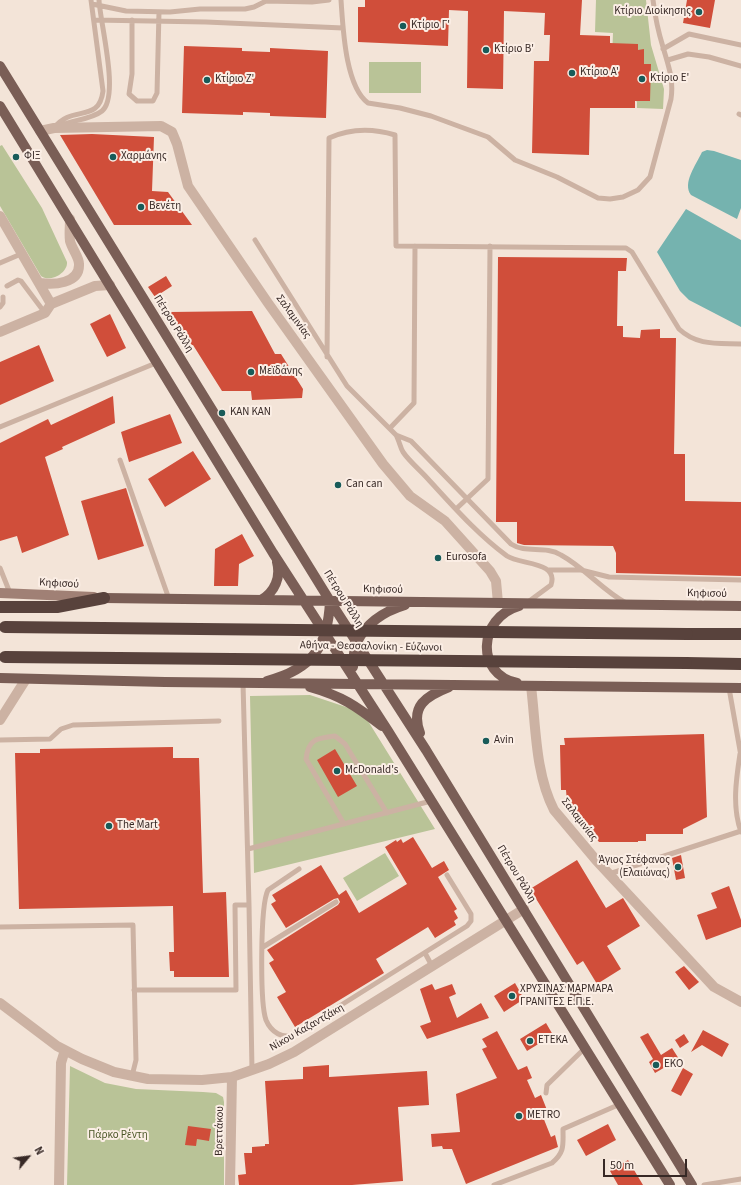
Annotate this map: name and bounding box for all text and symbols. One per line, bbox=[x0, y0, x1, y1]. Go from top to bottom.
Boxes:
place label: Κτίριο Διοίκησης bbox=[614, 5, 691, 19]
marker: Κτίριο Διοίκησης bbox=[694, 7, 704, 17]
place label: Κτίριο Γ' bbox=[411, 19, 450, 33]
marker: Κτίριο Γ' bbox=[398, 21, 408, 31]
place label: Κτίριο Β' bbox=[494, 43, 534, 57]
marker: Κτίριο Β' bbox=[481, 45, 491, 55]
place label: Κτίριο Α' bbox=[580, 66, 619, 80]
marker: Κτίριο Α' bbox=[567, 68, 577, 78]
place label: Κτίριο Ε' bbox=[650, 72, 689, 86]
place label: Κτίριο Ζ' bbox=[215, 73, 254, 87]
marker: Κτίριο Ε' bbox=[637, 74, 647, 84]
marker: Κτίριο Ζ' bbox=[202, 75, 212, 85]
place label: ΦΙΞ bbox=[24, 150, 41, 164]
place label: Χαρμάνης bbox=[121, 150, 167, 164]
marker: ΦΙΞ bbox=[11, 152, 21, 162]
marker: Χαρμάνης bbox=[108, 152, 118, 162]
place label: Βενέτη bbox=[149, 200, 181, 214]
marker: Βενέτη bbox=[136, 202, 146, 212]
street label: Σαλαμινίας bbox=[273, 292, 313, 342]
street label: Πέτρου Ράλλη bbox=[150, 293, 196, 355]
place label: Μεϊδάνης bbox=[259, 365, 303, 379]
marker: Μεϊδάνης bbox=[246, 367, 256, 377]
place label: ΚΑΝ ΚΑΝ bbox=[230, 406, 271, 420]
marker: ΚΑΝ ΚΑΝ bbox=[217, 408, 227, 418]
place label: Can can bbox=[346, 478, 383, 492]
marker: Can can bbox=[333, 480, 343, 490]
place label: Eurosofa bbox=[446, 551, 487, 565]
marker: Eurosofa bbox=[433, 553, 443, 563]
street label: Πέτρου Ράλλη bbox=[320, 568, 366, 630]
street label: Κηφισού bbox=[39, 576, 79, 592]
street label: Κηφισού bbox=[363, 583, 403, 597]
street label: Κηφισού bbox=[687, 587, 727, 601]
street label: Αθήνα - Θεσσαλονίκη - Εύζωνοι bbox=[300, 639, 442, 655]
place label: Avin bbox=[494, 734, 514, 748]
marker: Avin bbox=[481, 736, 491, 746]
place label: McDonald's bbox=[345, 764, 398, 778]
marker: McDonald's bbox=[332, 766, 342, 776]
street label: Σαλαμινίας bbox=[558, 796, 600, 844]
place label: The Mart bbox=[117, 819, 158, 833]
marker: The Mart bbox=[104, 821, 114, 831]
street label: Πέτρου Ράλλη bbox=[494, 843, 538, 905]
place label: Άγιος Στέφανος (Ελαιώνας) bbox=[599, 854, 670, 880]
marker: Άγιος Στέφανος (Ελαιώνας) bbox=[673, 862, 683, 872]
place label: ΧΡΥΣΙΝΑΣ ΜΑΡΜΑΡΑ ΓΡΑΝΙΤΕΣ Ε.Π.Ε. bbox=[520, 983, 613, 1009]
marker: ΧΡΥΣΙΝΑΣ ΜΑΡΜΑΡΑ ΓΡΑΝΙΤΕΣ Ε.Π.Ε. bbox=[507, 991, 517, 1001]
street label: Νίκου Καζαντζάκη bbox=[267, 1001, 347, 1055]
place label: ΕΤΕΚΑ bbox=[538, 1034, 568, 1048]
marker: ΕΤΕΚΑ bbox=[525, 1036, 535, 1046]
place label: EKO bbox=[664, 1058, 683, 1072]
marker: EKO bbox=[651, 1060, 661, 1070]
street label: Βρεττάκου bbox=[213, 1106, 227, 1156]
place label: METRO bbox=[527, 1109, 560, 1123]
marker: METRO bbox=[514, 1111, 524, 1121]
park label: Πάρκο Ρέντη bbox=[88, 1129, 148, 1143]
north arrow bbox=[8, 1137, 48, 1177]
text: N bbox=[31, 1144, 47, 1158]
scale bar bbox=[605, 1151, 689, 1177]
text: 50 m bbox=[610, 1157, 634, 1174]

